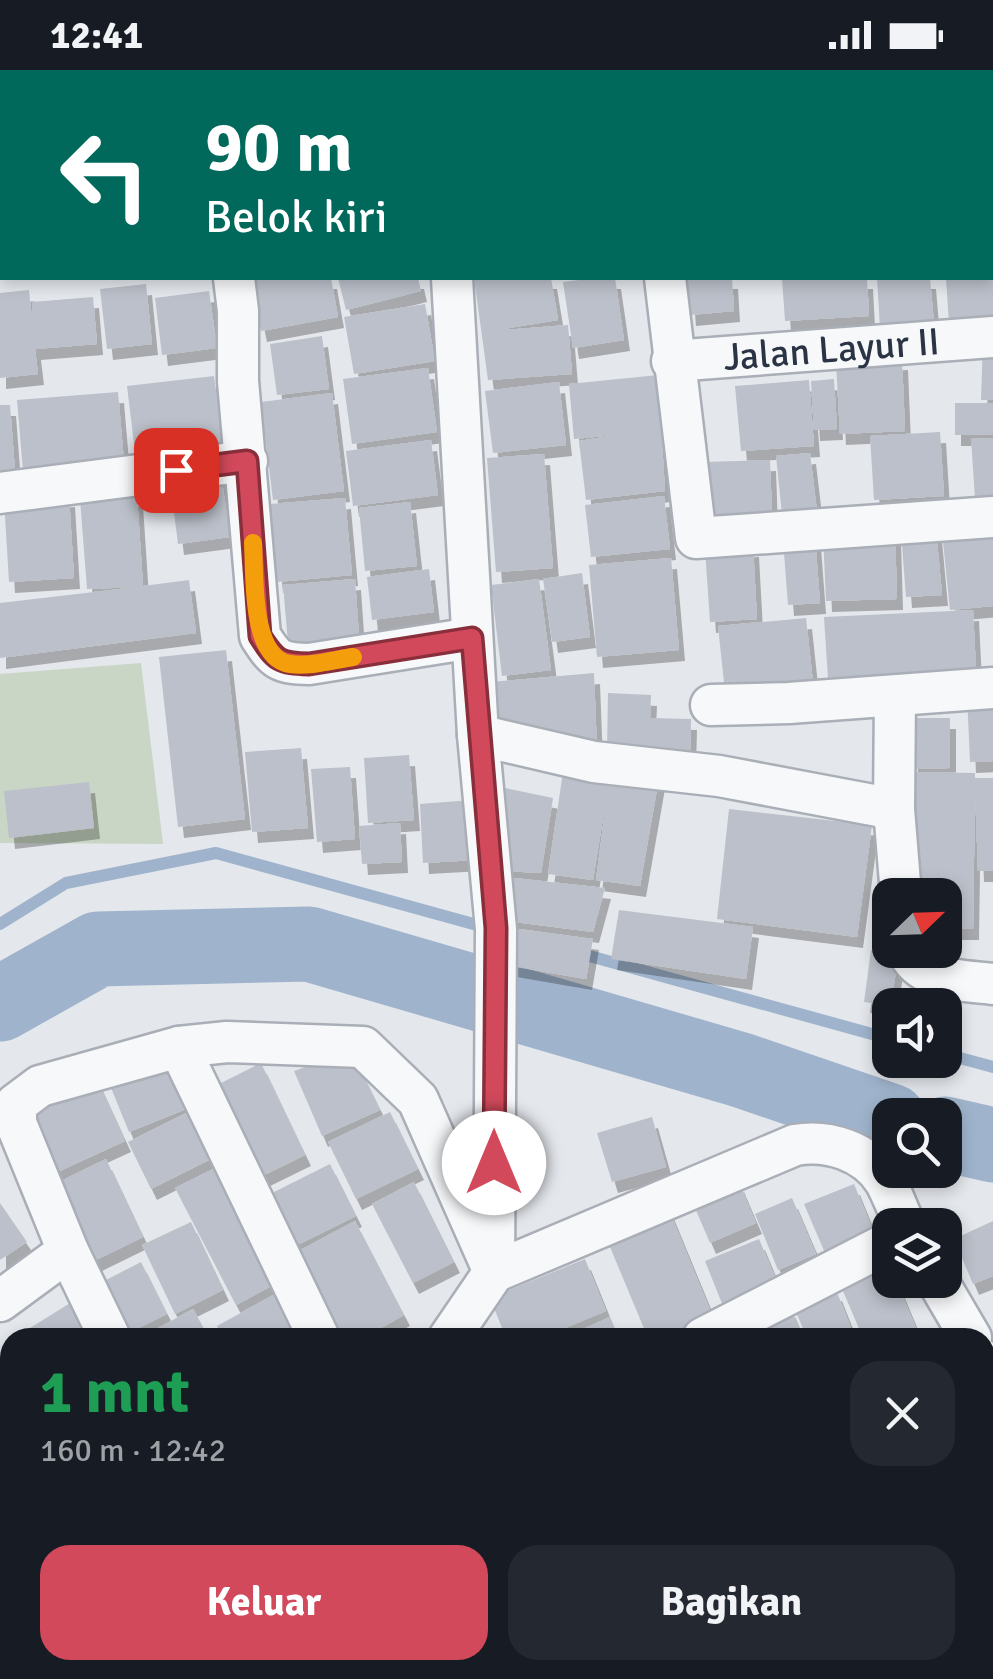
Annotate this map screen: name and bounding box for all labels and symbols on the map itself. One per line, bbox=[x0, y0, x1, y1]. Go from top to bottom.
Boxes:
street label: Jalan Layur II bbox=[722, 318, 941, 381]
pin bbox=[134, 428, 219, 513]
north arrow bbox=[872, 878, 962, 968]
position arrow bbox=[442, 1111, 546, 1215]

